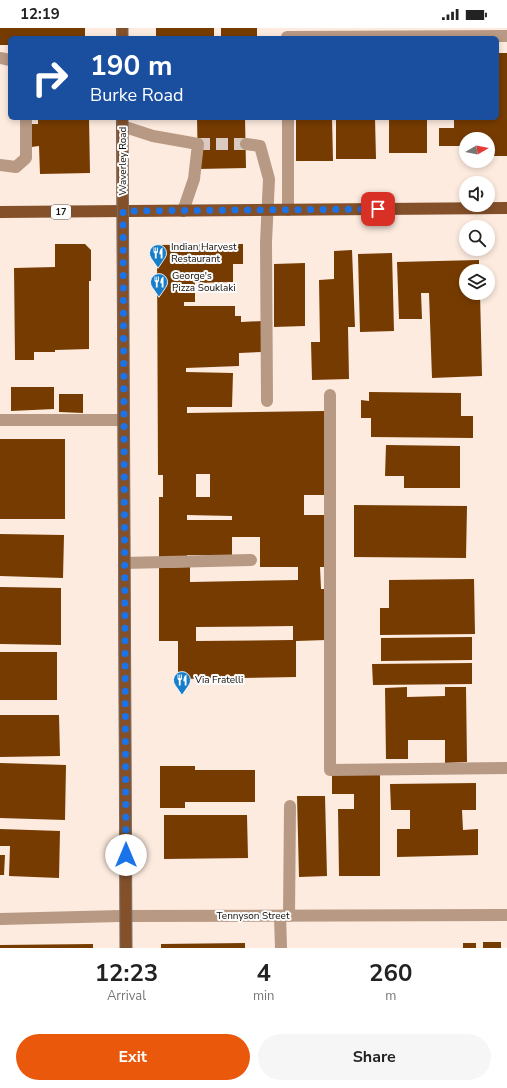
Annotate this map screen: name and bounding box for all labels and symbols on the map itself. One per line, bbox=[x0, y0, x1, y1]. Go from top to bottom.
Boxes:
street label: Waverley Road bbox=[116, 126, 130, 195]
north arrow bbox=[459, 132, 495, 168]
pin bbox=[361, 192, 395, 226]
road number: 17 bbox=[51, 205, 71, 219]
place label: Indian Harvest Restaurant bbox=[171, 240, 237, 266]
restaurant icon: Indian Harvest Restaurant bbox=[148, 243, 168, 268]
place label: George's Pizza Souklaki bbox=[172, 269, 236, 295]
restaurant icon: George's Pizza Souklaki bbox=[149, 272, 169, 297]
restaurant icon: Via Fratelli bbox=[172, 670, 192, 695]
place label: Via Fratelli bbox=[194, 673, 243, 687]
position arrow bbox=[105, 834, 147, 876]
street label: Tennyson Street bbox=[217, 909, 290, 923]

